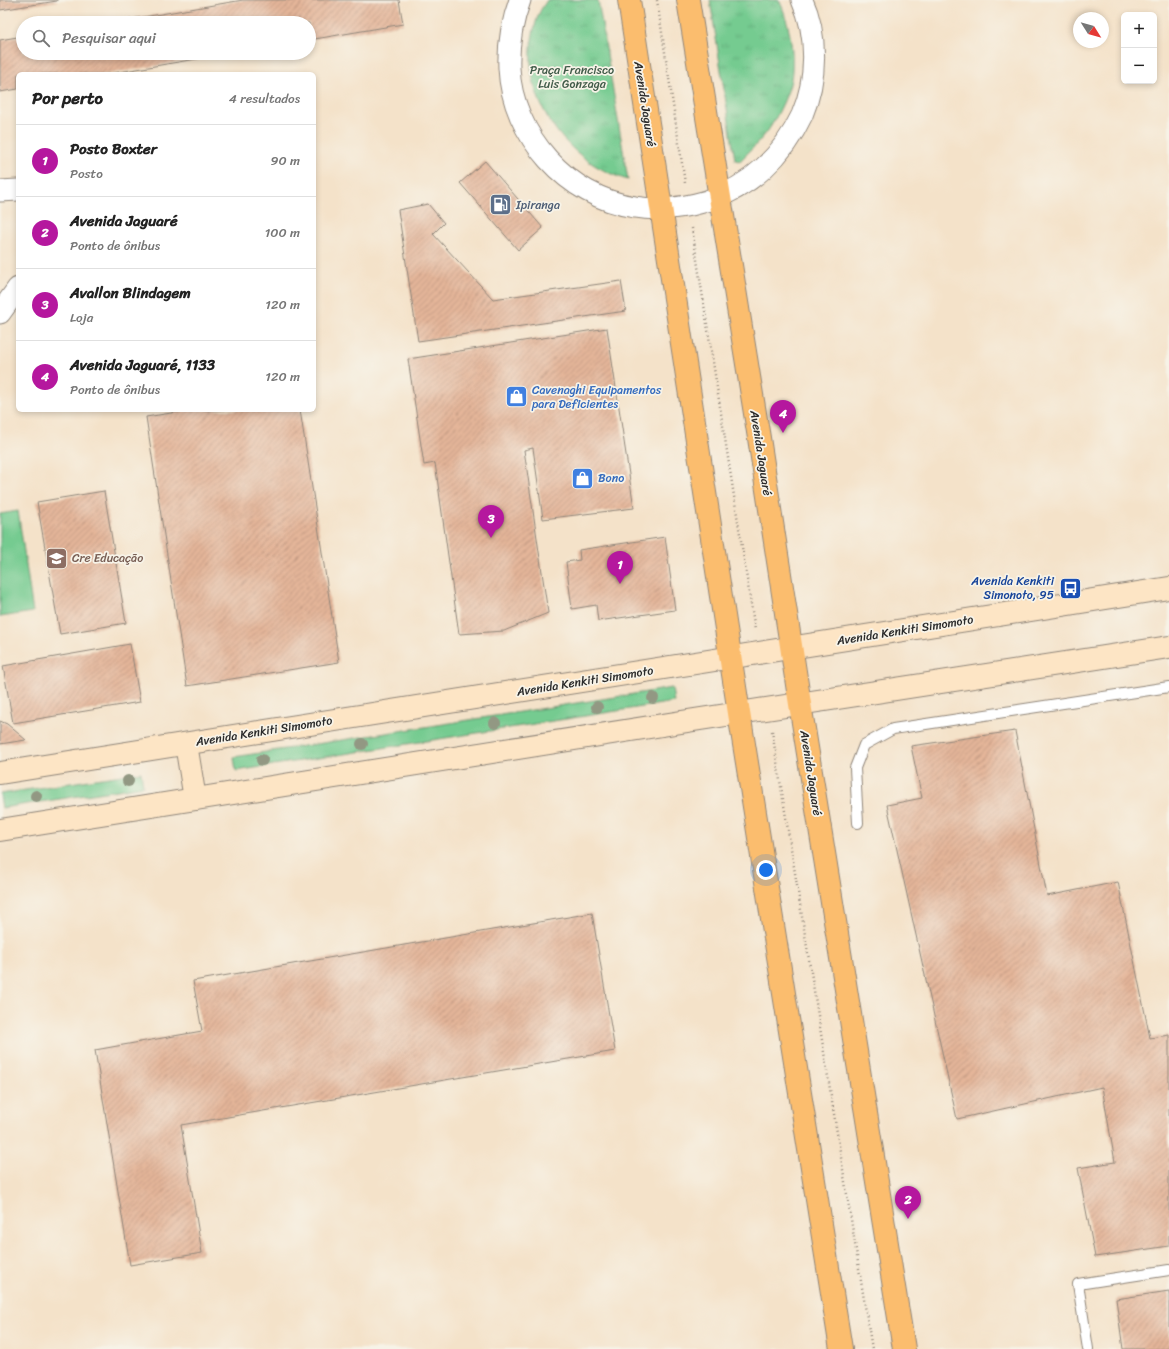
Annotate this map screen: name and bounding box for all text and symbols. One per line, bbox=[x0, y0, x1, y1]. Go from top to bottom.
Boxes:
north arrow bbox=[1073, 12, 1109, 48]
map controls bbox=[1121, 12, 1157, 84]
button: + bbox=[1121, 12, 1157, 48]
search box bbox=[16, 16, 316, 60]
text: Pesquisar aqui bbox=[62, 25, 156, 51]
icon: search bbox=[30, 27, 52, 49]
button: − bbox=[1121, 48, 1157, 84]
park label: Praça Francisco Luis Gonzaga bbox=[530, 59, 614, 95]
street label: Avenida Jaguaré bbox=[627, 59, 663, 148]
text: Por perto bbox=[32, 83, 103, 113]
text: 4 resultados bbox=[229, 87, 300, 110]
text: Posto Boxter bbox=[70, 136, 157, 162]
text: 1 bbox=[42, 149, 48, 172]
text: 90 m bbox=[270, 149, 300, 172]
text: Posto bbox=[70, 162, 103, 185]
fuel station icon: Ipiranga bbox=[488, 192, 514, 218]
place label: Ipiranga bbox=[515, 194, 560, 216]
text: Avenida Jaguaré bbox=[70, 208, 178, 234]
text: 2 bbox=[41, 221, 49, 244]
text: 100 m bbox=[265, 221, 300, 244]
text: Ponto de ônibus bbox=[70, 234, 160, 257]
text: Avallon Blindagem bbox=[70, 280, 191, 306]
text: 3 bbox=[41, 293, 49, 316]
text: 120 m bbox=[265, 293, 300, 316]
text: Loja bbox=[70, 306, 93, 329]
text: Avenida Jaguaré, 1133 bbox=[70, 352, 215, 378]
text: 4 bbox=[41, 365, 49, 388]
text: 120 m bbox=[265, 365, 300, 388]
text: Ponto de ônibus bbox=[70, 378, 160, 401]
place label: Cavenaghi Equipamentos para Deficientes bbox=[531, 379, 662, 415]
shop icon: Cavenaghi Equipamentos para Deficientes bbox=[503, 384, 529, 410]
pin: 4 bbox=[770, 400, 796, 433]
street label: Avenida Jaguaré bbox=[743, 408, 779, 497]
shop icon: Bono bbox=[570, 465, 596, 491]
place label: Bono bbox=[598, 467, 624, 489]
pin: 3 bbox=[478, 505, 504, 538]
school or university icon: Cre Educação bbox=[44, 545, 70, 571]
place label: Cre Educação bbox=[72, 547, 143, 569]
pin: 1 bbox=[607, 551, 633, 584]
place label: Avenida Kenkiti Simonoto, 95 bbox=[970, 570, 1055, 606]
bus stop icon: Avenida Kenkiti Simonoto, 95 bbox=[1057, 575, 1083, 601]
street label: Avenida Kenkiti Simomoto bbox=[834, 608, 975, 652]
street label: Avenida Kenkiti Simomoto bbox=[514, 659, 655, 703]
street label: Avenida Kenkiti Simomoto bbox=[193, 709, 334, 753]
street label: Avenida Jaguaré bbox=[793, 728, 829, 817]
your location bbox=[756, 860, 776, 880]
pin: 2 bbox=[895, 1186, 921, 1219]

